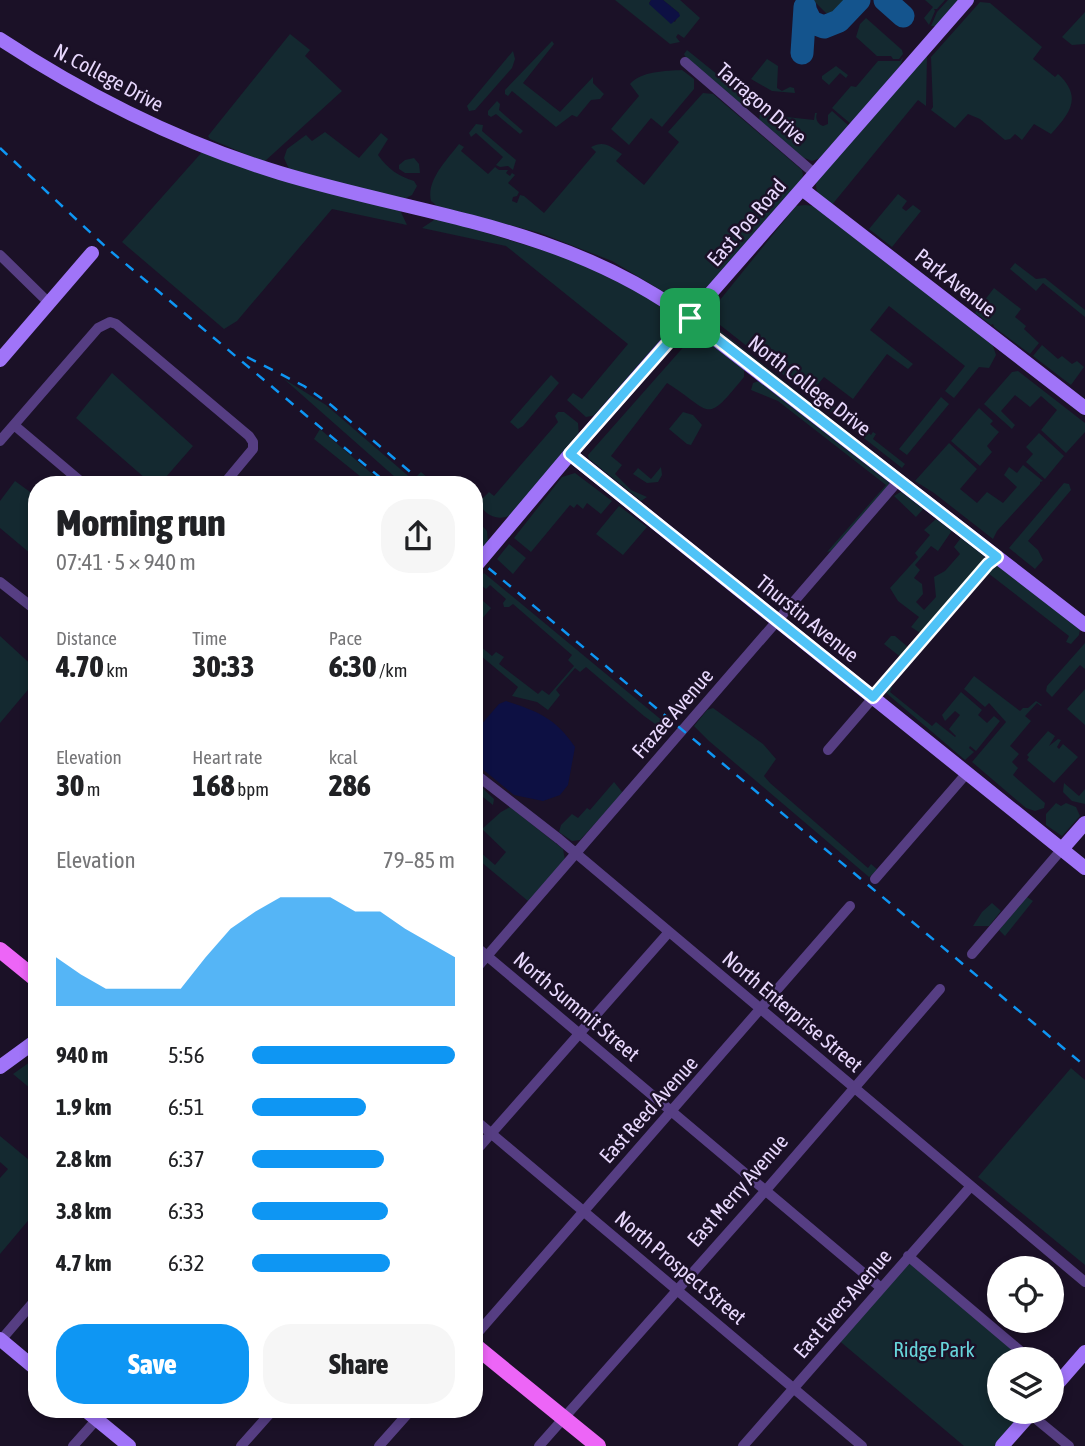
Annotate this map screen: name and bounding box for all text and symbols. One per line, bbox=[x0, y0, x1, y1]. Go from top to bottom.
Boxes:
street label: N. College Drive bbox=[50, 38, 168, 116]
street label: Tarragon Drive bbox=[712, 57, 812, 149]
street label: East Poe Road bbox=[702, 174, 790, 270]
street label: Park Avenue bbox=[911, 243, 1001, 321]
pin bbox=[660, 288, 720, 348]
icon: arrive bbox=[671, 299, 709, 337]
street label: North College Drive bbox=[744, 330, 876, 440]
button: share bbox=[381, 499, 455, 573]
text: Morning run bbox=[56, 501, 226, 544]
text: 07:41 · 5 × 940 m bbox=[56, 549, 196, 575]
street label: Thurstin Avenue bbox=[752, 569, 864, 667]
text: Distance bbox=[56, 627, 117, 649]
text: Time bbox=[192, 627, 227, 649]
text: Pace bbox=[329, 627, 362, 649]
text: 4.70 bbox=[56, 649, 104, 683]
text: 30:33 bbox=[192, 649, 255, 683]
text: 6:30 bbox=[329, 649, 376, 683]
text: km bbox=[104, 659, 128, 681]
text: /km bbox=[376, 659, 407, 681]
street label: Frazee Avenue bbox=[627, 663, 717, 763]
text: Elevation bbox=[56, 746, 122, 768]
text: Heart rate bbox=[192, 746, 262, 768]
text: kcal bbox=[329, 746, 358, 768]
text: 30 bbox=[56, 768, 84, 802]
text: 168 bbox=[192, 768, 235, 802]
text: 286 bbox=[329, 768, 371, 802]
text: m bbox=[84, 778, 101, 800]
text: bpm bbox=[235, 778, 269, 800]
text: Elevation bbox=[56, 847, 136, 873]
text: 79–85 m bbox=[383, 847, 455, 873]
street label: North Enterprise Street bbox=[718, 946, 868, 1076]
street label: North Summit Street bbox=[509, 947, 645, 1065]
text: 940 m bbox=[56, 1042, 108, 1068]
text: 5:56 bbox=[168, 1042, 205, 1068]
street label: East Reed Avenue bbox=[594, 1051, 702, 1167]
text: 1.9 km bbox=[56, 1094, 112, 1120]
text: 6:51 bbox=[168, 1094, 205, 1120]
street label: East Merry Avenue bbox=[682, 1129, 792, 1251]
text: 2.8 km bbox=[56, 1146, 112, 1172]
text: 6:37 bbox=[168, 1146, 205, 1172]
text: 3.8 km bbox=[56, 1198, 112, 1224]
text: 6:33 bbox=[168, 1198, 205, 1224]
street label: North Prospect Street bbox=[611, 1205, 751, 1329]
street label: East Evers Avenue bbox=[788, 1244, 896, 1362]
text: 4.7 km bbox=[56, 1250, 112, 1276]
text: 6:32 bbox=[168, 1250, 205, 1276]
map controls bbox=[987, 1256, 1064, 1424]
button: locate bbox=[987, 1256, 1064, 1333]
button: Save bbox=[56, 1324, 249, 1404]
button: Share bbox=[263, 1324, 455, 1404]
park label: Ridge Park bbox=[893, 1337, 975, 1361]
button: layers bbox=[987, 1347, 1064, 1424]

